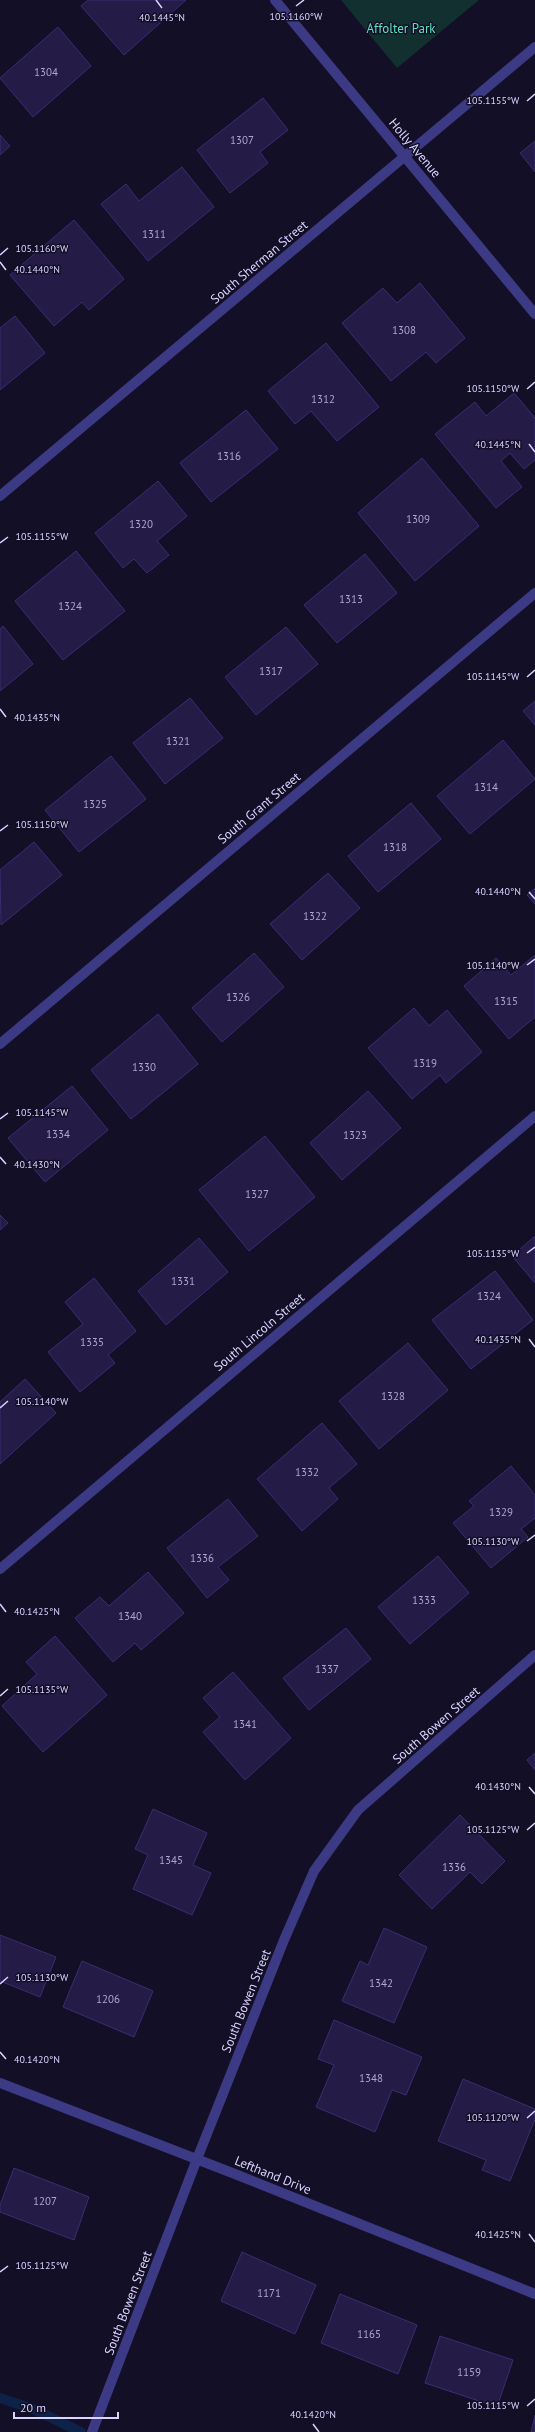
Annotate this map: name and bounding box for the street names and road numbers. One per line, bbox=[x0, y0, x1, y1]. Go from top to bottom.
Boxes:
street label: Holly Avenue bbox=[385, 115, 445, 181]
street label: South Sherman Street bbox=[207, 216, 312, 308]
street label: South Grant Street bbox=[214, 768, 304, 848]
street label: South Lincoln Street bbox=[210, 1289, 308, 1375]
street label: South Bowen Street bbox=[389, 1682, 484, 1768]
street label: South Bowen Street bbox=[217, 1946, 275, 2055]
street label: Lefthand Drive bbox=[232, 2152, 314, 2198]
street label: South Bowen Street bbox=[100, 2248, 156, 2357]

